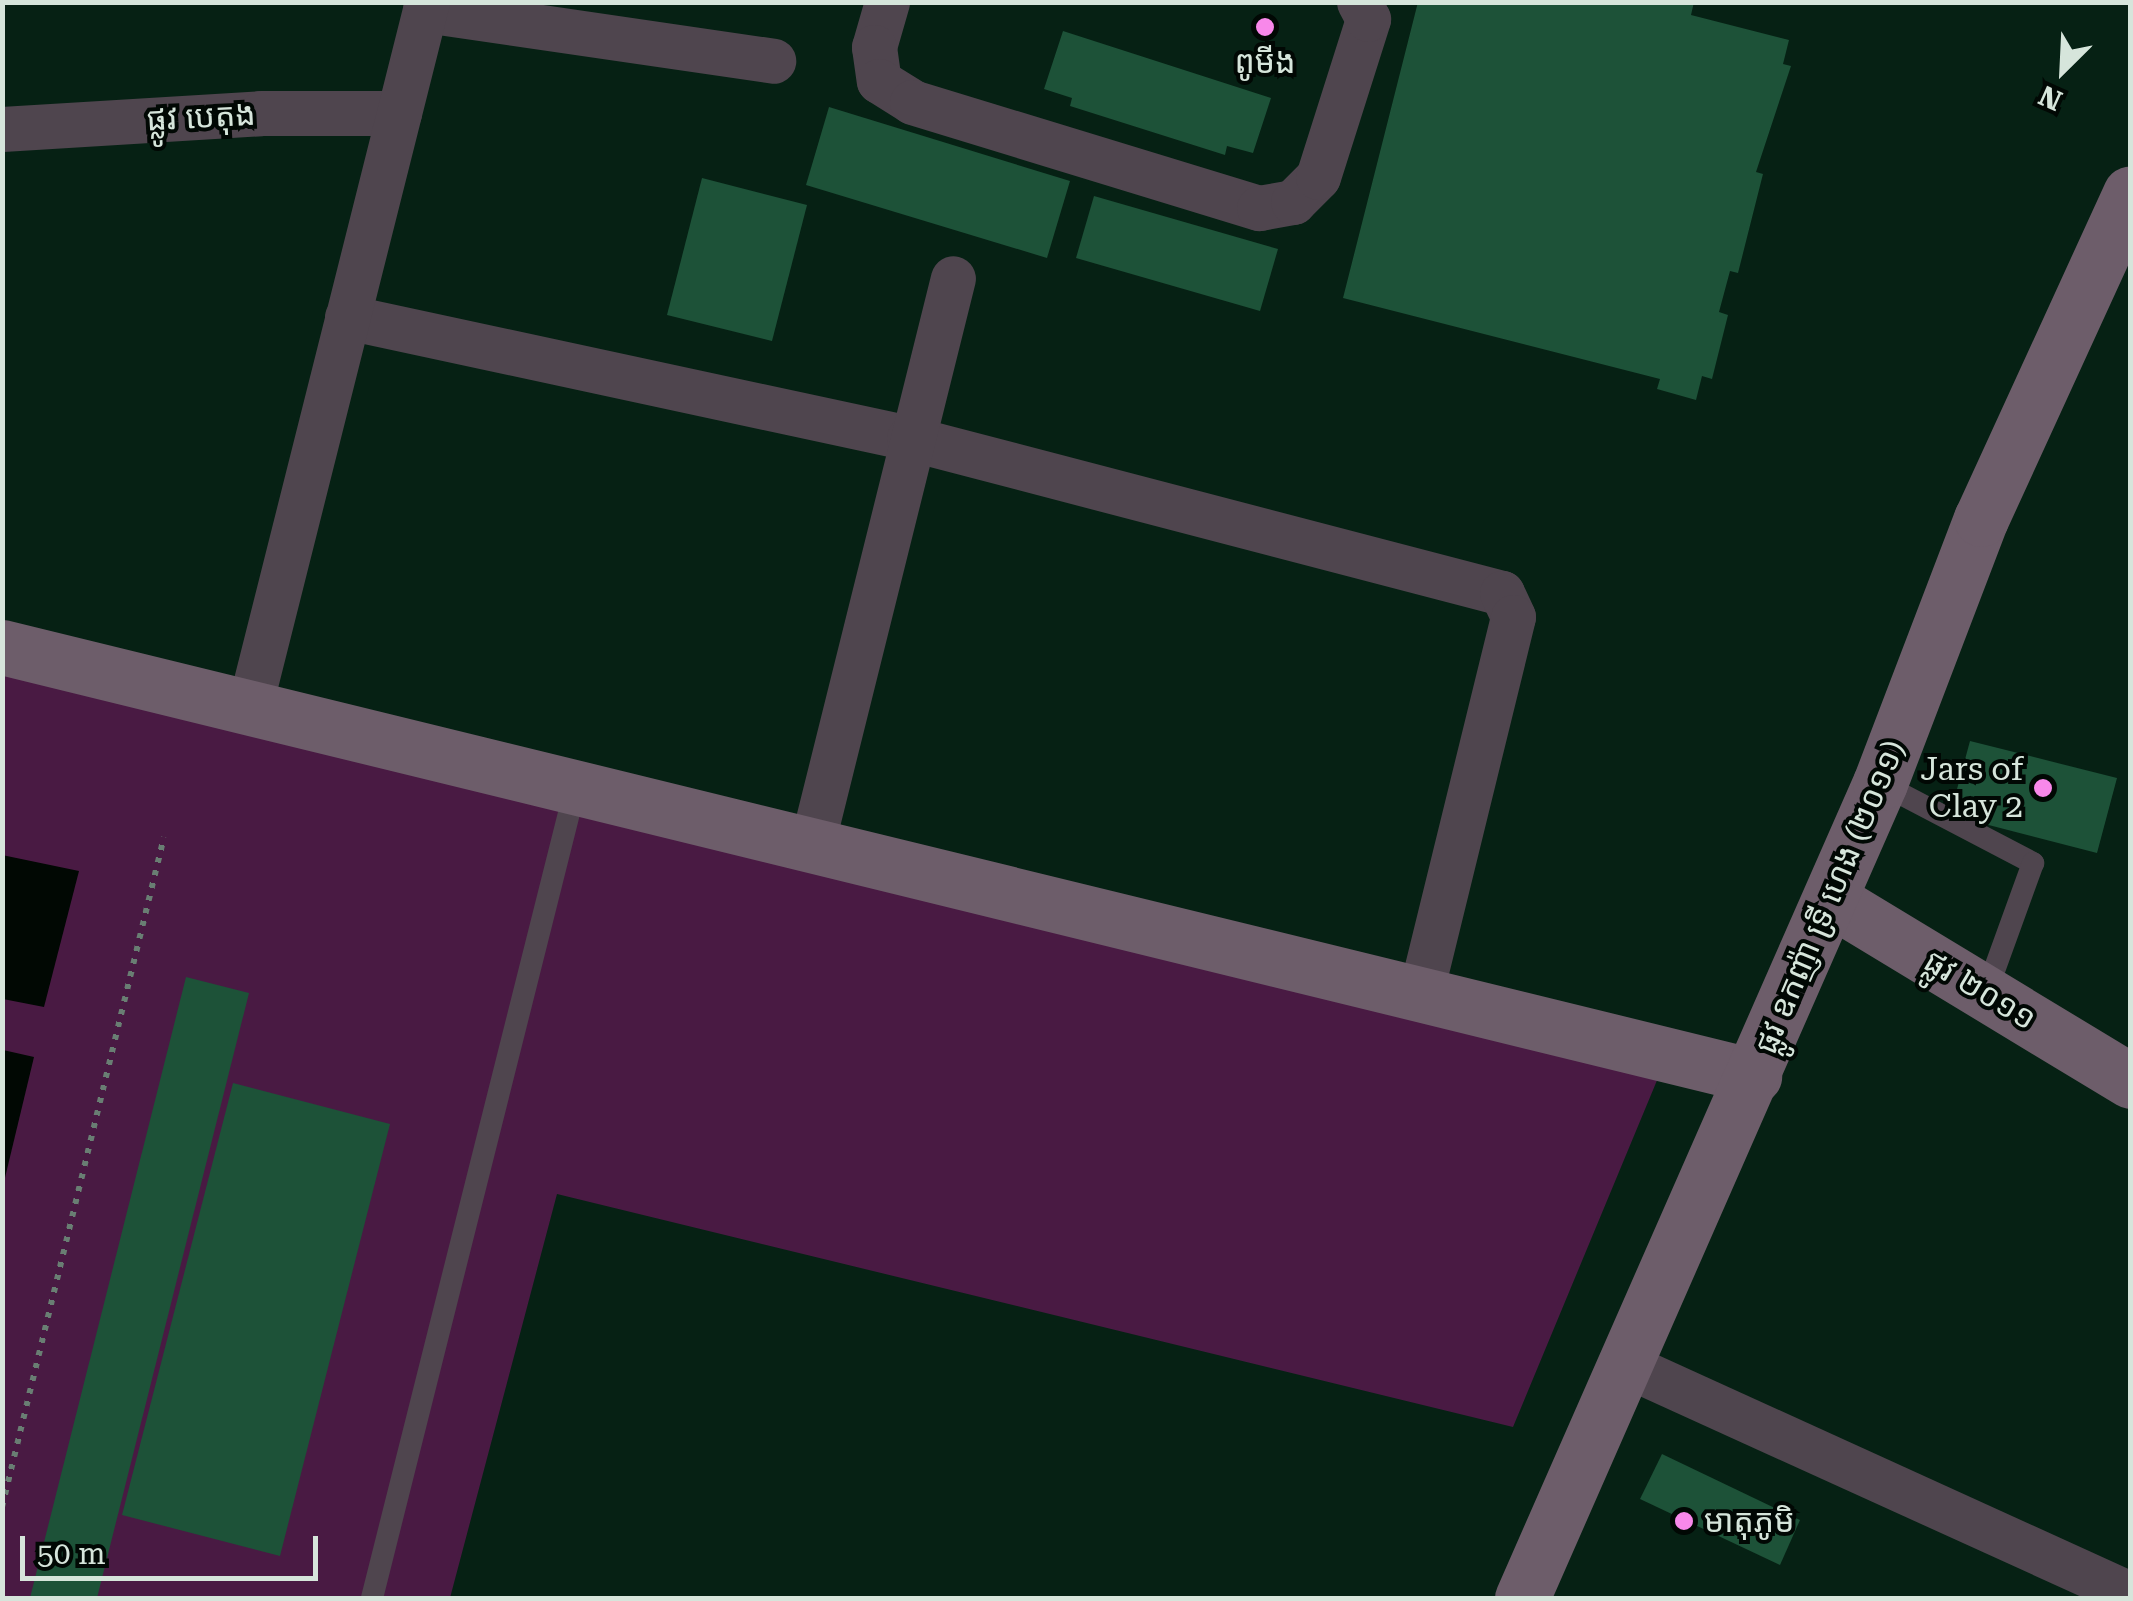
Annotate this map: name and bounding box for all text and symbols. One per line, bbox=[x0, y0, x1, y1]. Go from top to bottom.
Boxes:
marker: ពូមីង bbox=[1254, 16, 1276, 38]
north arrow bbox=[2013, 20, 2113, 120]
place label: ពូមីង bbox=[1235, 43, 1295, 81]
text: N bbox=[2034, 78, 2067, 117]
street label: ផ្លូវ បេតុង bbox=[146, 95, 256, 139]
street label: ផ្លូវ ឧកញ៉ា ទ្រី ហេង (២០១១) bbox=[1746, 734, 1914, 1060]
place label: Jars of Clay 2 bbox=[1920, 751, 2023, 826]
marker: Jars of Clay 2 bbox=[2032, 777, 2054, 799]
street label: ផ្លូវ ២០១១ bbox=[1917, 942, 2043, 1038]
place label: មាតុភូមិ bbox=[1704, 1502, 1794, 1540]
marker: មាតុភូមិ bbox=[1673, 1510, 1695, 1532]
scale bar bbox=[25, 1516, 322, 1578]
text: 50 m bbox=[37, 1536, 106, 1571]

